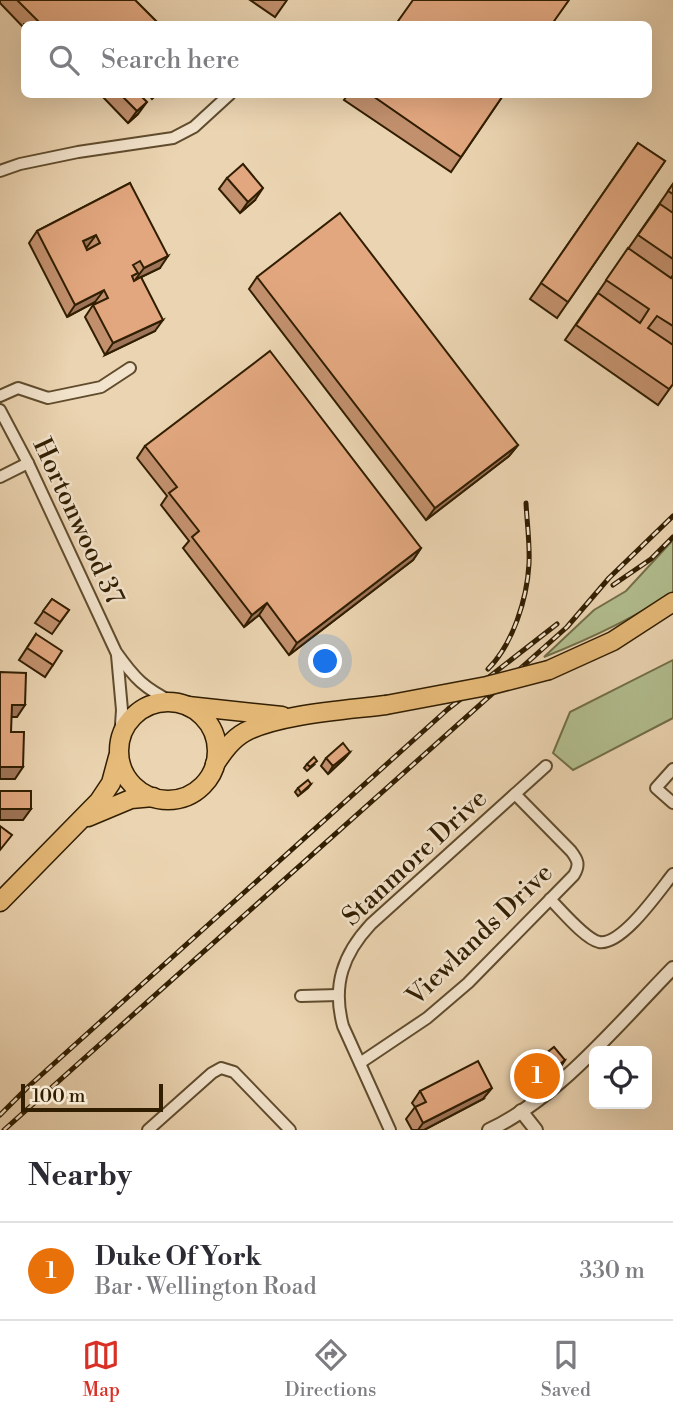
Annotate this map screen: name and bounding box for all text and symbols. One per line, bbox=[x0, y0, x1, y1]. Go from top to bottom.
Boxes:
search box bbox=[21, 21, 652, 98]
icon: search bbox=[45, 41, 83, 79]
text: Search here bbox=[101, 44, 240, 76]
street label: Hortonwood 37 bbox=[25, 433, 131, 610]
your location bbox=[308, 644, 342, 678]
street label: Stanmore Drive bbox=[336, 783, 494, 933]
street label: Viewlands Drive bbox=[399, 857, 559, 1013]
map controls bbox=[589, 1046, 652, 1109]
button: locate bbox=[589, 1046, 652, 1109]
pin: 1 bbox=[514, 1050, 560, 1102]
scale bar bbox=[21, 1081, 163, 1113]
text: 100 m bbox=[32, 1084, 85, 1108]
text: Nearby bbox=[28, 1157, 132, 1195]
text: Duke Of York bbox=[95, 1241, 261, 1273]
text: 1 bbox=[45, 1257, 57, 1285]
text: 330 m bbox=[579, 1257, 645, 1285]
text: Bar · Wellington Road bbox=[95, 1273, 316, 1301]
tab: Map bbox=[82, 1336, 120, 1402]
tab: Directions bbox=[285, 1336, 376, 1402]
tab: Saved bbox=[541, 1336, 591, 1402]

